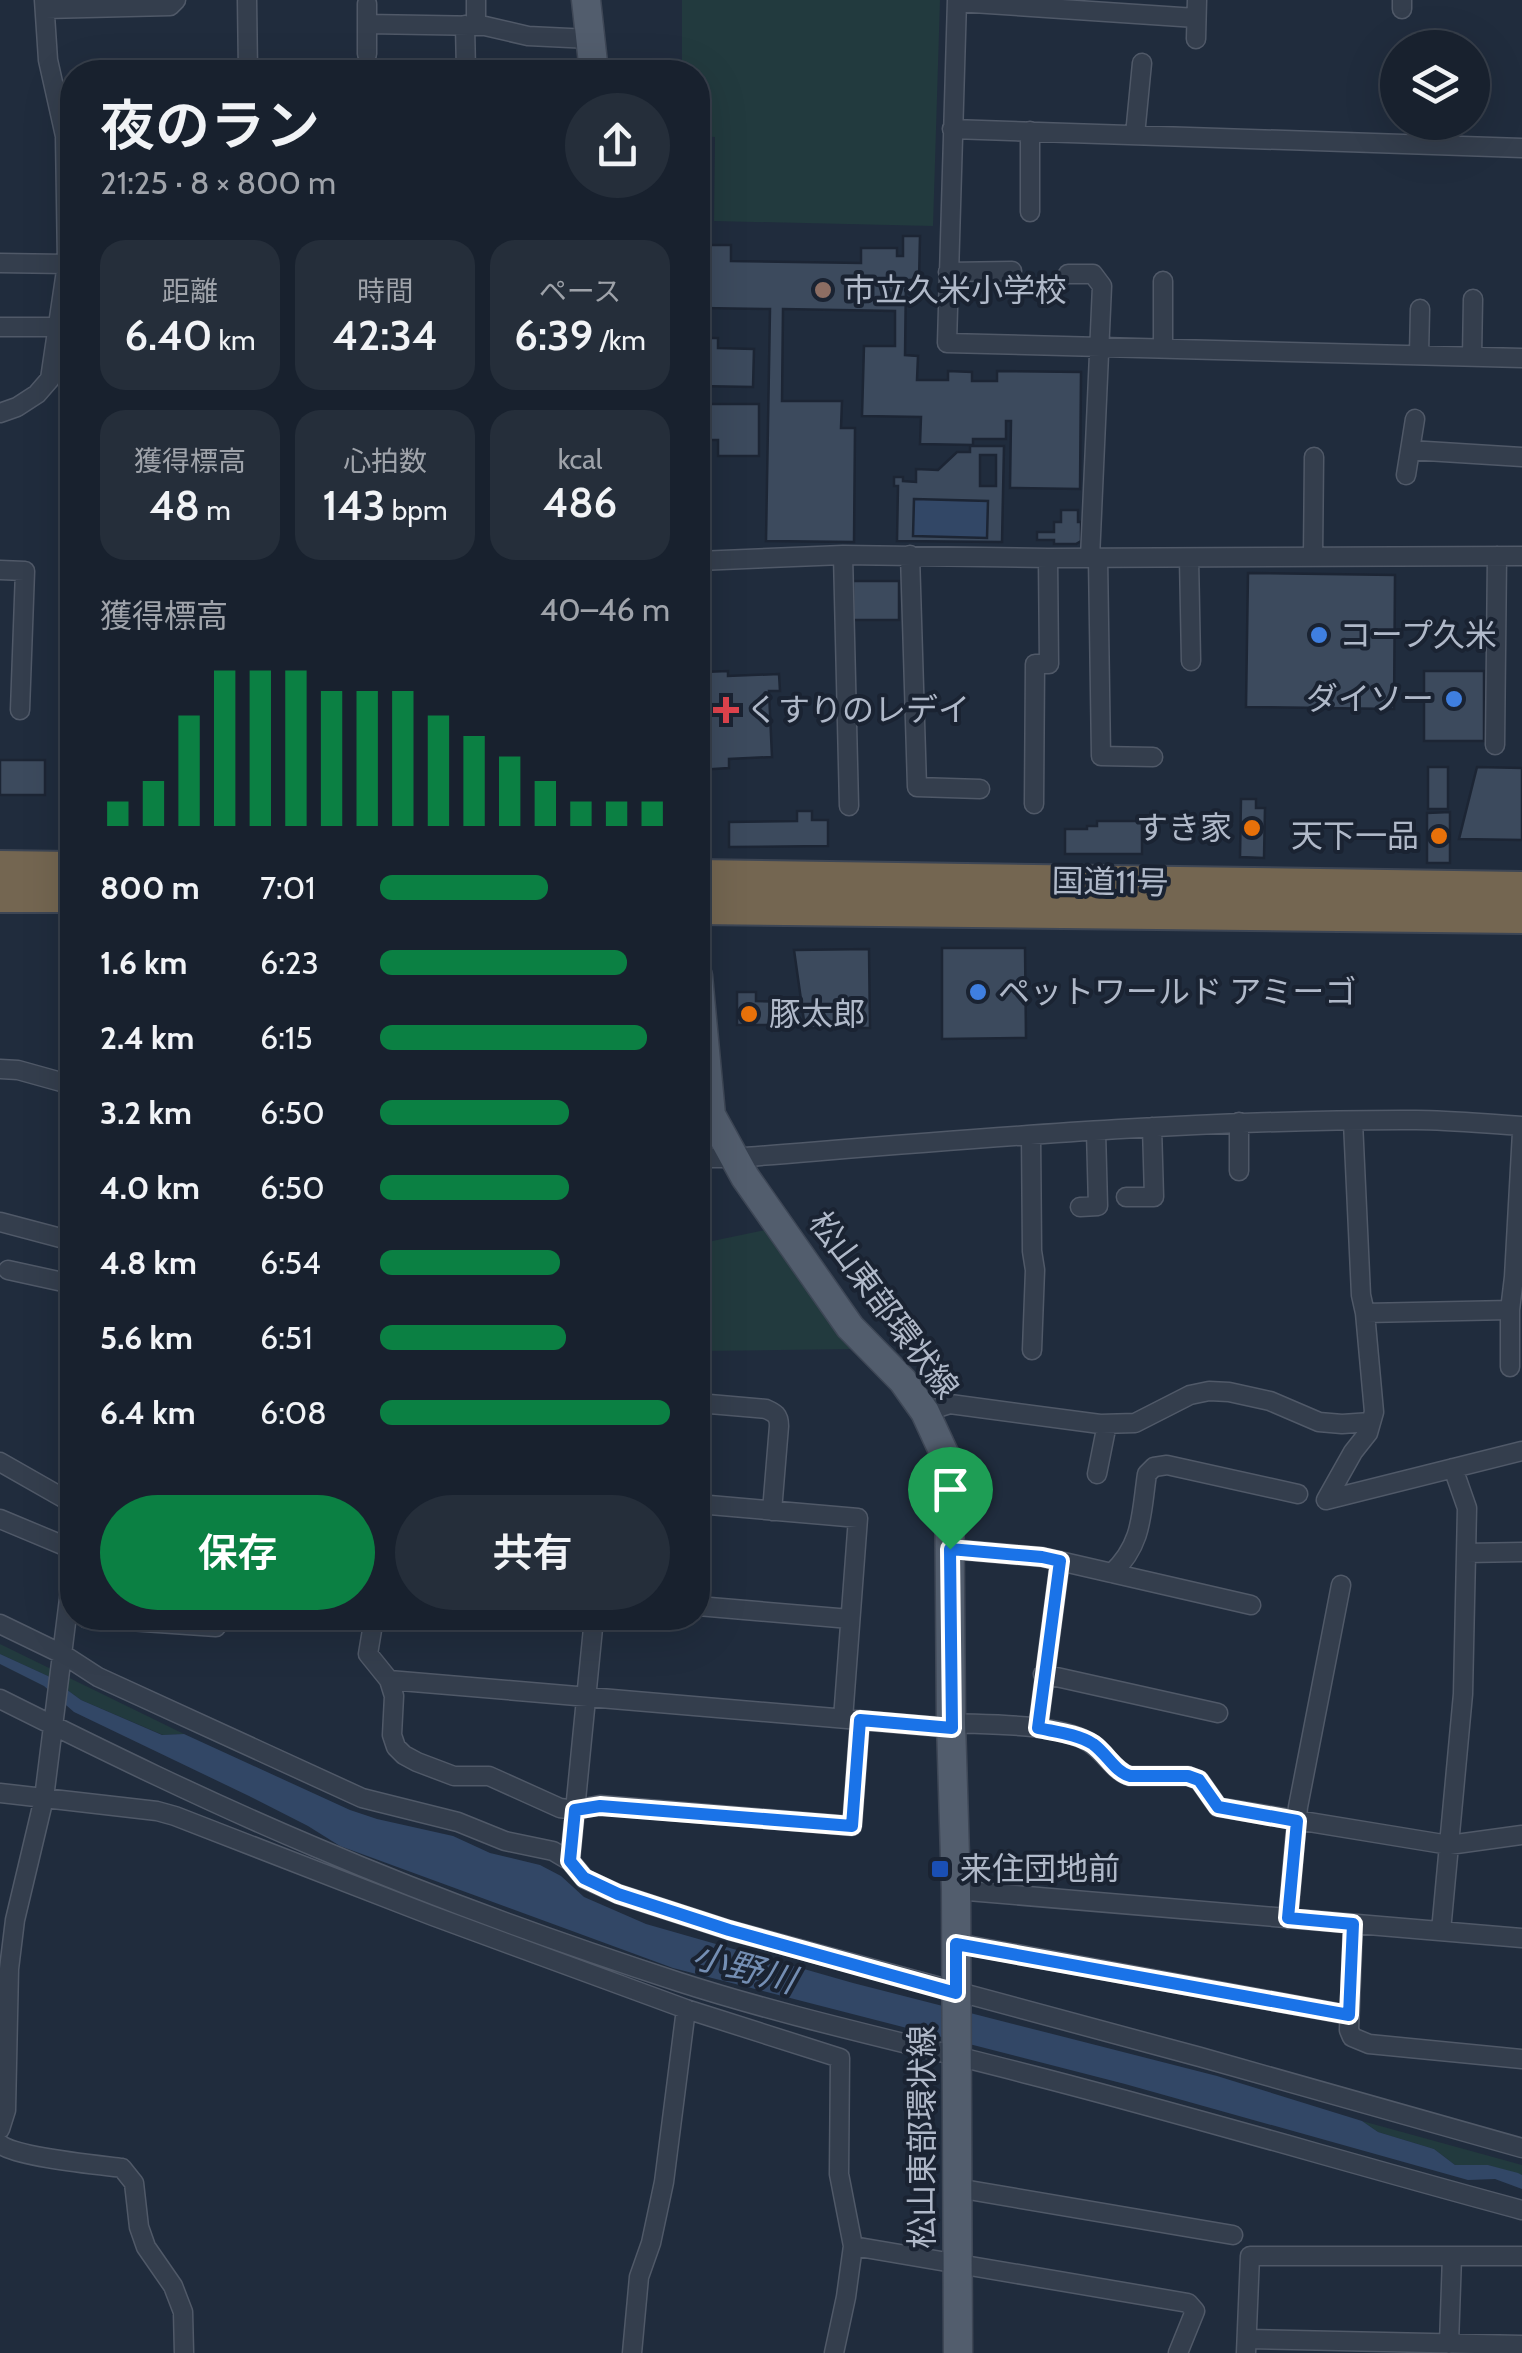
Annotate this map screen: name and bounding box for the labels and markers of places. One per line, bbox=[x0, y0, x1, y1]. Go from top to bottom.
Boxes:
place label: 市立久米小学校 bbox=[843, 270, 1067, 309]
marker: 市立久米小学校 bbox=[812, 279, 834, 301]
place label: コープ久米 bbox=[1339, 615, 1497, 654]
marker: コープ久米 bbox=[1308, 624, 1330, 646]
place label: ダイソー bbox=[1306, 679, 1434, 718]
marker: ダイソー bbox=[1443, 688, 1465, 710]
place label: くすりのレデイ bbox=[746, 690, 970, 729]
marker: くすりのレデイ bbox=[715, 699, 737, 721]
place label: すき家 bbox=[1136, 808, 1232, 847]
place label: 天下一品 bbox=[1291, 816, 1419, 855]
marker: すき家 bbox=[1241, 817, 1263, 839]
marker: 天下一品 bbox=[1428, 825, 1450, 847]
place label: ペットワールド アミーゴ bbox=[998, 972, 1357, 1011]
marker: ペットワールド アミーゴ bbox=[967, 981, 989, 1003]
place label: 豚太郎 bbox=[769, 994, 865, 1033]
marker: 豚太郎 bbox=[738, 1003, 760, 1025]
pin bbox=[908, 1447, 993, 1550]
place label: 来住団地前 bbox=[960, 1849, 1120, 1888]
marker: 来住団地前 bbox=[929, 1858, 951, 1880]

